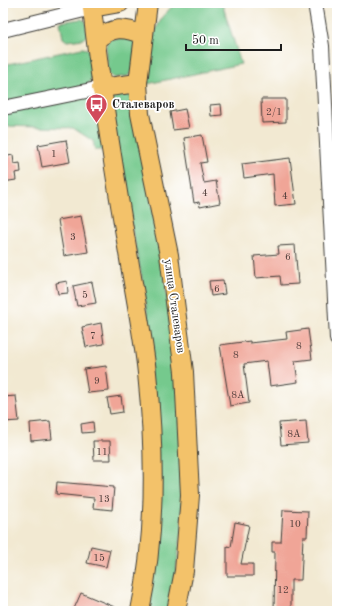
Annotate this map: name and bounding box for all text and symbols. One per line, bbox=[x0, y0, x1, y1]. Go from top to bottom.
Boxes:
scale bar bbox=[186, 26, 281, 52]
text: 50 m bbox=[192, 34, 219, 47]
bus stop icon: Сталеваров bbox=[83, 91, 109, 124]
place label: Сталеваров bbox=[112, 99, 174, 111]
house number: 2/1 bbox=[266, 107, 282, 117]
house number: 1 bbox=[51, 149, 57, 159]
house number: 4 bbox=[202, 188, 208, 198]
house number: 4 bbox=[282, 191, 288, 201]
house number: 3 bbox=[70, 232, 76, 242]
house number: 6 bbox=[285, 252, 291, 262]
street label: улица Сталеваров bbox=[161, 258, 187, 354]
house number: 6 bbox=[214, 284, 220, 294]
house number: 5 bbox=[82, 290, 88, 300]
house number: 7 bbox=[90, 331, 96, 341]
house number: 8 bbox=[296, 341, 302, 351]
house number: 8 bbox=[233, 350, 239, 360]
house number: 9 bbox=[94, 376, 100, 386]
house number: 8А bbox=[231, 390, 245, 400]
house number: 8А bbox=[287, 429, 301, 439]
house number: 11 bbox=[96, 447, 108, 457]
house number: 13 bbox=[98, 494, 110, 504]
house number: 10 bbox=[289, 519, 301, 529]
house number: 15 bbox=[93, 553, 105, 563]
house number: 12 bbox=[277, 585, 289, 595]

